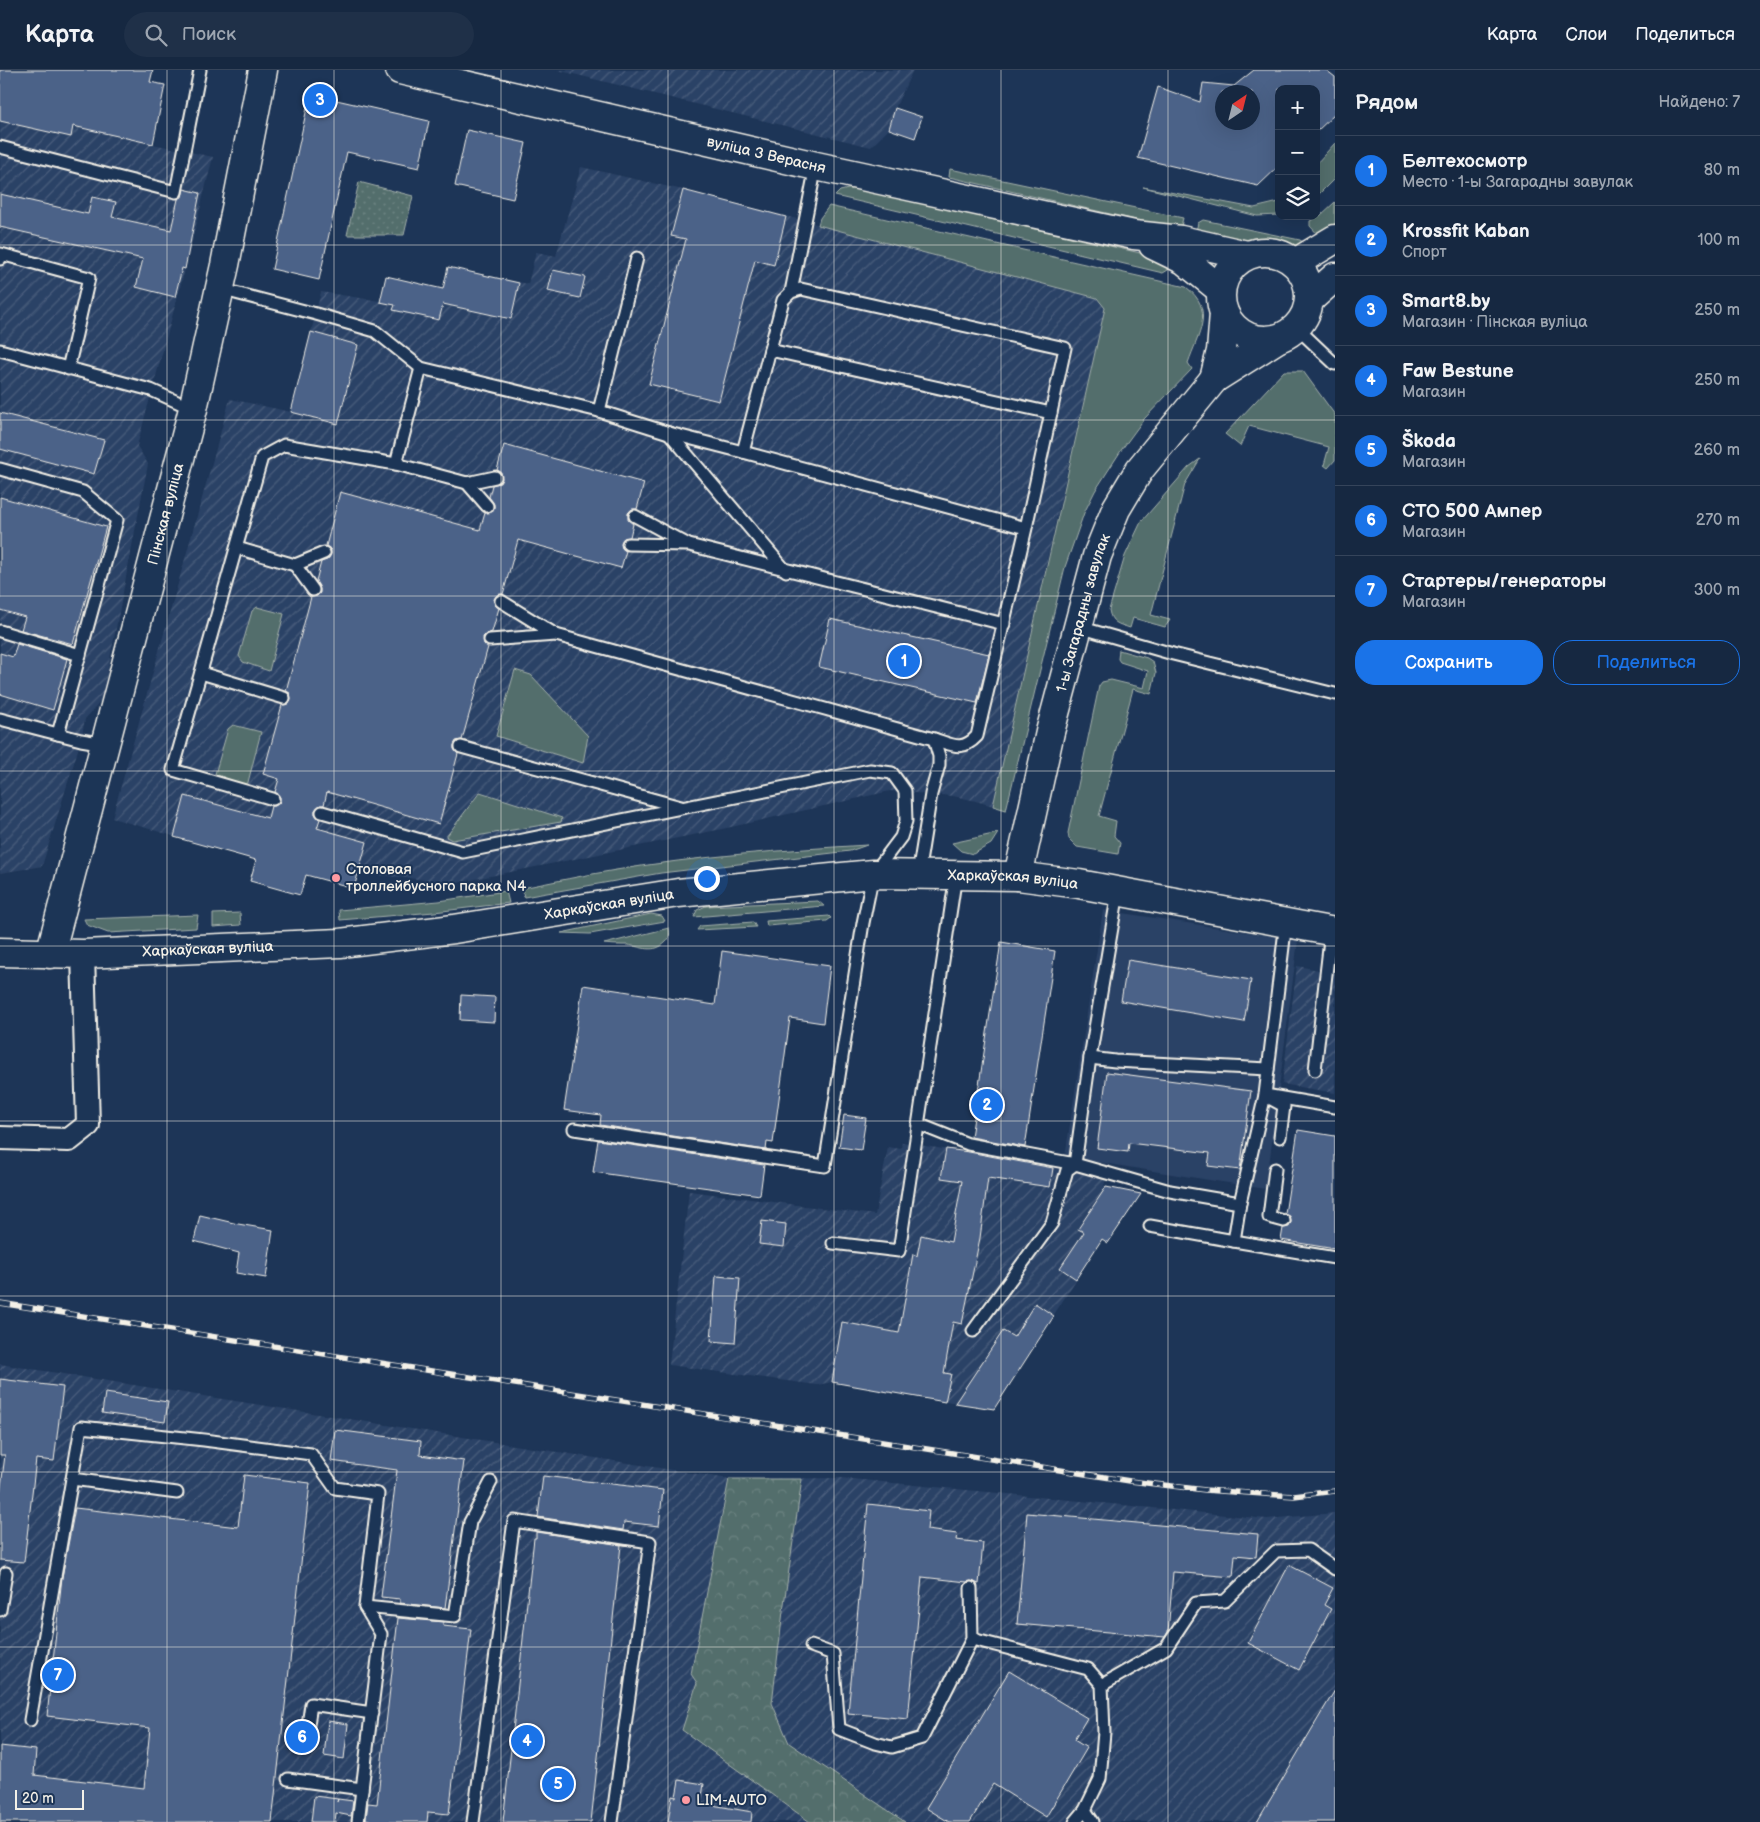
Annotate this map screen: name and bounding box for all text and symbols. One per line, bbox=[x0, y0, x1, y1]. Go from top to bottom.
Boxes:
search box bbox=[124, 12, 474, 57]
text: Карта bbox=[25, 20, 94, 49]
icon: search bbox=[142, 21, 170, 49]
text: Поиск bbox=[182, 23, 236, 46]
text: Карта bbox=[1487, 24, 1537, 45]
text: Слои bbox=[1565, 24, 1607, 45]
text: Поделиться bbox=[1635, 24, 1735, 45]
pin: 3 bbox=[304, 81, 336, 119]
north arrow bbox=[1215, 85, 1260, 130]
map controls bbox=[1275, 85, 1320, 220]
button: + bbox=[1275, 85, 1320, 130]
text: Рядом bbox=[1355, 90, 1418, 115]
text: Найдено: 7 bbox=[1658, 93, 1740, 112]
button: − bbox=[1275, 130, 1320, 175]
street label: вуліца 3 Верасня bbox=[705, 132, 828, 178]
text: Белтехосмотр bbox=[1402, 150, 1528, 173]
text: 1 bbox=[1368, 161, 1374, 180]
text: 80 m bbox=[1704, 161, 1740, 180]
text: Место · 1-ы Загарадны завулак bbox=[1402, 173, 1633, 192]
button: layers bbox=[1275, 175, 1320, 220]
text: Krossfit Kaban bbox=[1402, 220, 1530, 243]
text: 2 bbox=[1366, 231, 1376, 250]
text: 100 m bbox=[1697, 231, 1740, 250]
text: Спорт bbox=[1402, 243, 1447, 262]
text: Smart8.by bbox=[1402, 290, 1490, 313]
text: 3 bbox=[1366, 301, 1376, 320]
text: 250 m bbox=[1694, 301, 1740, 320]
text: Магазин · Пінская вуліца bbox=[1402, 313, 1588, 332]
text: Faw Bestune bbox=[1402, 360, 1514, 383]
text: 4 bbox=[1366, 371, 1376, 390]
text: 250 m bbox=[1694, 371, 1740, 390]
text: Магазин bbox=[1402, 383, 1466, 402]
text: Škoda bbox=[1402, 430, 1456, 453]
text: 5 bbox=[1366, 441, 1376, 460]
text: 260 m bbox=[1694, 441, 1740, 460]
text: Магазин bbox=[1402, 453, 1466, 472]
street label: Пінская вуліца bbox=[144, 461, 188, 567]
text: СТО 500 Ампер bbox=[1402, 500, 1542, 523]
text: 6 bbox=[1366, 511, 1376, 530]
text: 270 m bbox=[1696, 511, 1740, 530]
text: Магазин bbox=[1402, 523, 1466, 542]
street label: 1-ы Загарадны завулак bbox=[1052, 531, 1115, 695]
text: Стартеры/генераторы bbox=[1402, 570, 1606, 593]
text: 7 bbox=[1367, 581, 1375, 600]
text: 300 m bbox=[1694, 581, 1740, 600]
text: Магазин bbox=[1402, 593, 1466, 612]
button: Сохранить bbox=[1355, 640, 1543, 685]
button: Поделиться bbox=[1553, 640, 1740, 685]
pin: 1 bbox=[888, 642, 920, 680]
place label: Столовая троллейбусного парка N4 bbox=[346, 860, 526, 896]
your location bbox=[694, 866, 720, 892]
street label: Харкаўская вуліца bbox=[947, 866, 1079, 894]
marker: Столовая троллейбусного парка N4 bbox=[330, 872, 342, 884]
street label: Харкаўская вуліца bbox=[543, 885, 675, 924]
street label: Харкаўская вуліца bbox=[142, 937, 274, 961]
pin: 2 bbox=[971, 1086, 1003, 1124]
pin: 7 bbox=[42, 1656, 74, 1694]
pin: 6 bbox=[286, 1718, 318, 1756]
pin: 4 bbox=[511, 1722, 543, 1760]
pin: 5 bbox=[542, 1765, 574, 1803]
scale bar bbox=[15, 1787, 84, 1810]
text: 20 m bbox=[22, 1790, 54, 1807]
place label: LIM-AUTO bbox=[696, 1791, 767, 1810]
marker: LIM-AUTO bbox=[680, 1794, 692, 1806]

